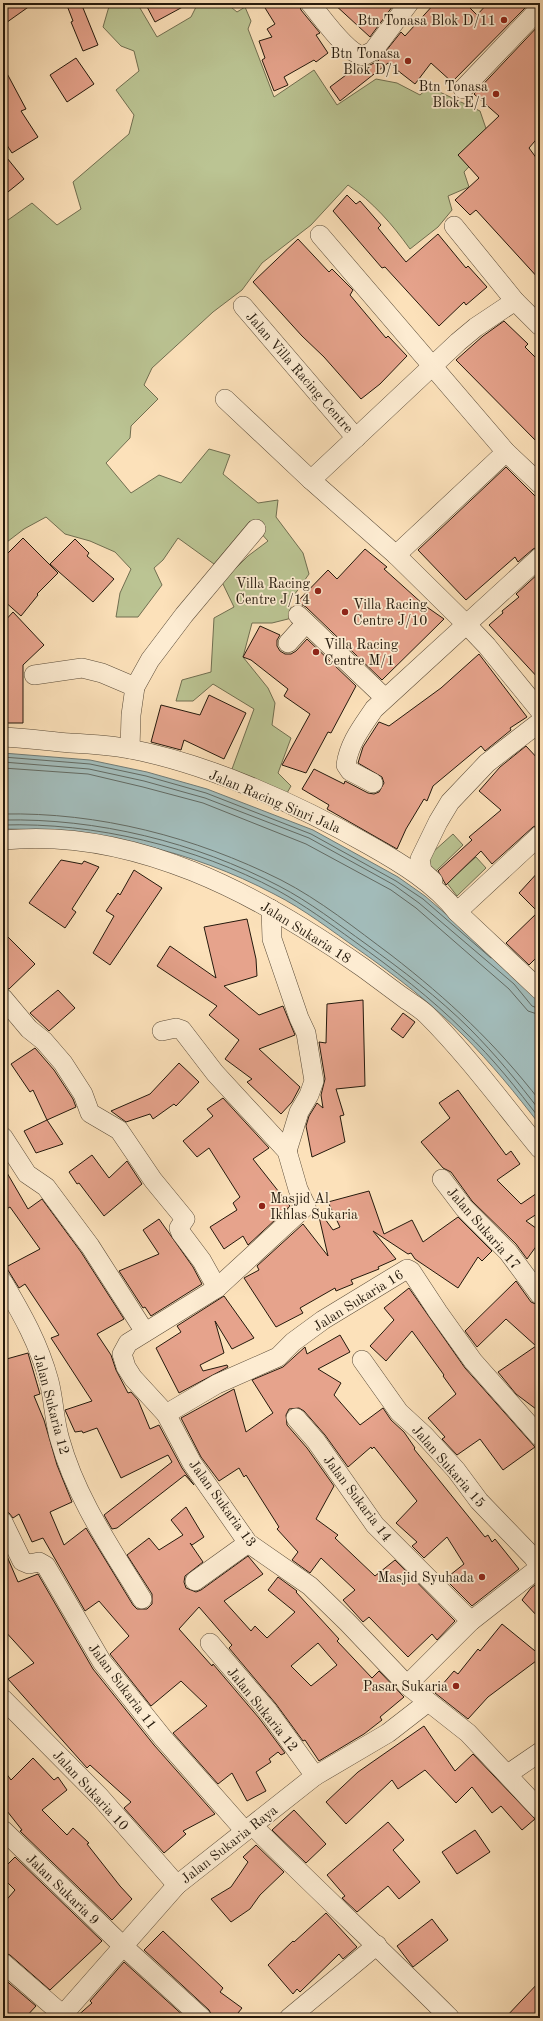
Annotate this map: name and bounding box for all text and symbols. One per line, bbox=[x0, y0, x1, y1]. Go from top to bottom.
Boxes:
place label: Btn Tonasa Blok D/11 bbox=[358, 14, 496, 28]
marker: Btn Tonasa Blok D/11 bbox=[499, 15, 509, 25]
place label: Btn Tonasa Blok D/1 bbox=[331, 47, 400, 77]
marker: Btn Tonasa Blok D/1 bbox=[403, 56, 413, 66]
place label: Btn Tonasa Blok E/1 bbox=[419, 80, 488, 110]
marker: Btn Tonasa Blok E/1 bbox=[491, 89, 501, 99]
street label: Jalan Villa Racing Centre bbox=[243, 309, 355, 436]
place label: Villa Racing Centre J/14 bbox=[236, 577, 310, 607]
marker: Villa Racing Centre J/14 bbox=[313, 586, 323, 596]
place label: Villa Racing Centre J/10 bbox=[353, 598, 428, 628]
marker: Villa Racing Centre J/10 bbox=[340, 607, 350, 617]
place label: Villa Racing Centre M/1 bbox=[324, 638, 399, 668]
marker: Villa Racing Centre M/1 bbox=[311, 647, 321, 657]
street label: Jalan Racing Sinri Jala bbox=[207, 768, 342, 836]
street label: Jalan Sukaria 18 bbox=[258, 899, 353, 966]
street label: Jalan Sukaria 17 bbox=[444, 1185, 523, 1272]
place label: Masjid Al Ikhlas Sukaria bbox=[270, 1192, 358, 1222]
marker: Masjid Al Ikhlas Sukaria bbox=[257, 1201, 267, 1211]
street label: Jalan Sukaria 16 bbox=[311, 1267, 406, 1334]
street label: Jalan Sukaria 12 bbox=[31, 1352, 71, 1456]
street label: Jalan Sukaria 15 bbox=[409, 1423, 488, 1510]
street label: Jalan Sukaria 14 bbox=[320, 1453, 394, 1544]
street label: Jalan Sukaria 13 bbox=[186, 1458, 258, 1550]
place label: Masjid Syuhada bbox=[377, 1571, 474, 1585]
marker: Masjid Syuhada bbox=[477, 1572, 487, 1582]
street label: Jalan Sukaria 11 bbox=[85, 1641, 159, 1732]
street label: Jalan Sukaria 12 bbox=[224, 1665, 300, 1754]
place label: Pasar Sukaria bbox=[363, 1680, 448, 1694]
marker: Pasar Sukaria bbox=[451, 1681, 461, 1691]
street label: Jalan Sukaria 10 bbox=[50, 1748, 131, 1833]
street label: Jalan Sukaria Raya bbox=[179, 1803, 280, 1887]
street label: Jalan Sukaria 9 bbox=[23, 1852, 102, 1928]

